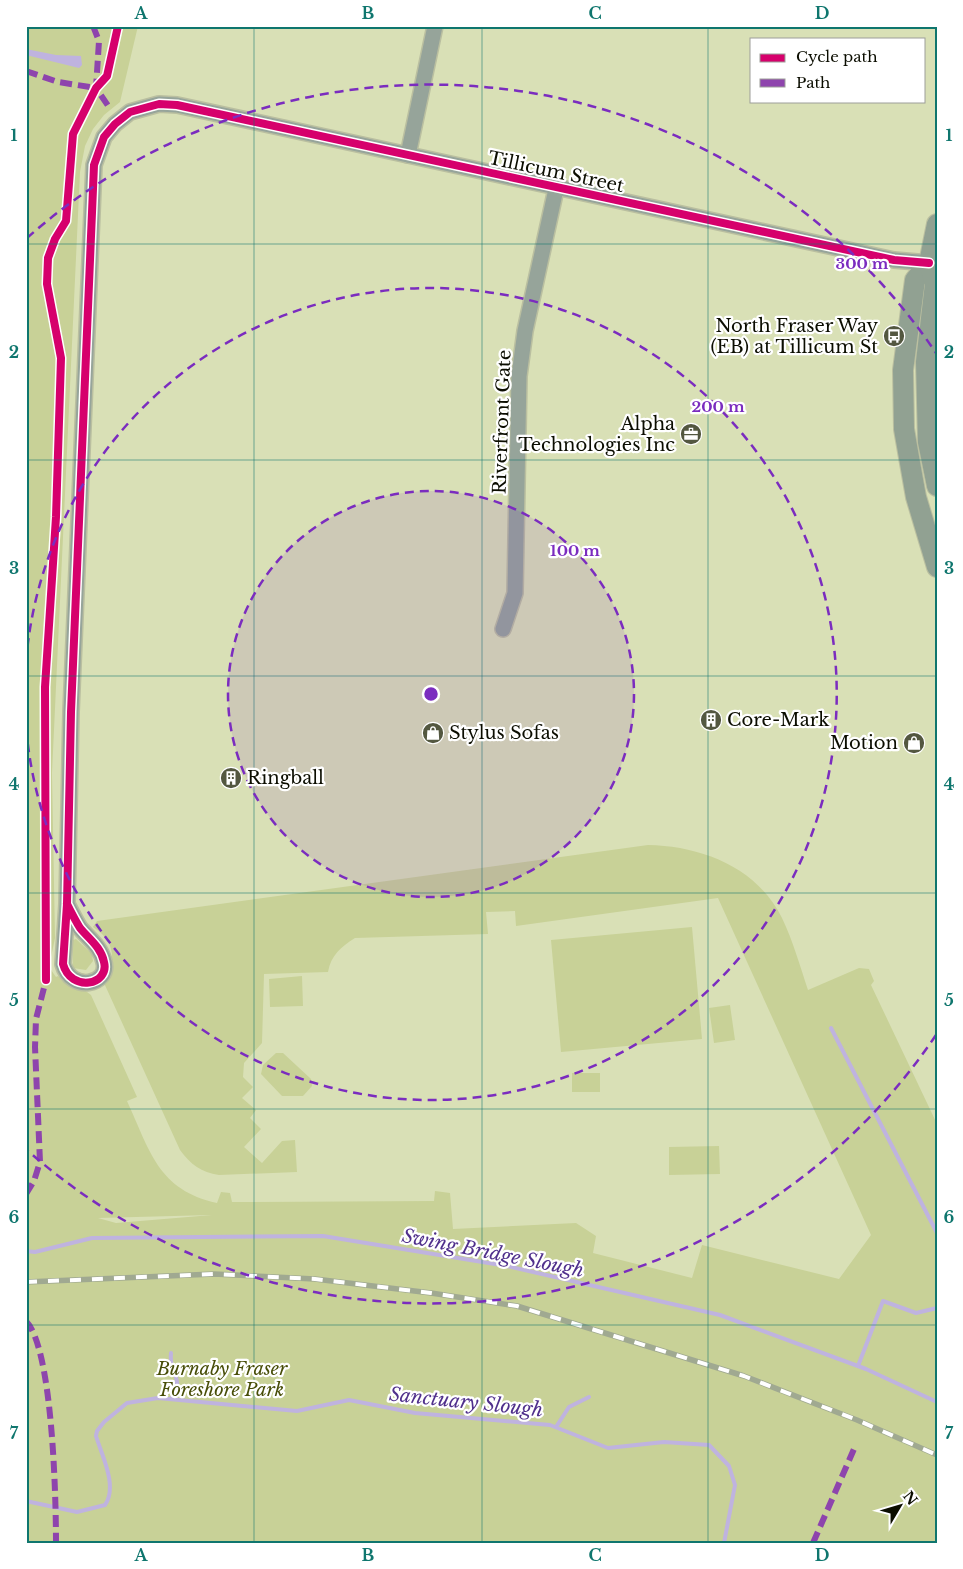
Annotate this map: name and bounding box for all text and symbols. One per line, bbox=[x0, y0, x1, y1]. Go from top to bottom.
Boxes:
text: A bbox=[134, 3, 149, 23]
text: B bbox=[362, 3, 375, 23]
text: C bbox=[588, 3, 602, 23]
text: D bbox=[815, 3, 829, 23]
legend bbox=[750, 38, 926, 102]
text: Cycle path bbox=[796, 47, 878, 66]
text: Path bbox=[796, 73, 830, 92]
text: 1 bbox=[11, 125, 18, 145]
text: 1 bbox=[946, 125, 953, 145]
street label: Tillicum Street bbox=[486, 147, 626, 197]
text: 300 m bbox=[836, 254, 889, 273]
place label: North Fraser Way (EB) at Tillicum St bbox=[711, 315, 878, 358]
bus stop icon: North Fraser Way (EB) at Tillicum St bbox=[882, 324, 906, 348]
text: 2 bbox=[9, 342, 19, 362]
text: 2 bbox=[944, 342, 954, 362]
street label: Riverfront Gate bbox=[488, 349, 516, 495]
text: 200 m bbox=[692, 397, 745, 416]
place label: Alpha Technologies Inc bbox=[518, 413, 675, 456]
office icon: Alpha Technologies Inc bbox=[679, 422, 703, 446]
text: 100 m bbox=[550, 541, 600, 560]
text: 3 bbox=[9, 558, 19, 578]
text: 3 bbox=[944, 558, 954, 578]
centre of rings bbox=[422, 685, 440, 703]
building icon: Core-Mark bbox=[699, 708, 723, 732]
place label: Core-Mark bbox=[727, 709, 829, 731]
shop icon: Stylus Sofas bbox=[421, 721, 445, 745]
place label: Stylus Sofas bbox=[449, 722, 559, 744]
shop icon: Motion bbox=[902, 731, 926, 755]
place label: Motion bbox=[830, 732, 898, 754]
building icon: Ringball bbox=[219, 766, 243, 790]
place label: Ringball bbox=[247, 767, 324, 789]
text: 4 bbox=[9, 774, 19, 794]
text: 4 bbox=[944, 774, 954, 794]
text: 5 bbox=[9, 990, 19, 1010]
text: 5 bbox=[944, 990, 954, 1010]
text: 6 bbox=[9, 1207, 20, 1227]
text: 6 bbox=[944, 1207, 955, 1227]
water label: Swing Bridge Slough bbox=[400, 1224, 586, 1282]
park label: Burnaby Fraser Foreshore Park bbox=[156, 1358, 288, 1401]
water label: Sanctuary Slough bbox=[388, 1382, 544, 1422]
text: 7 bbox=[10, 1423, 19, 1443]
text: 7 bbox=[945, 1423, 954, 1443]
north arrow bbox=[876, 1482, 926, 1532]
text: N bbox=[899, 1487, 921, 1509]
text: A bbox=[134, 1545, 149, 1565]
text: B bbox=[362, 1545, 375, 1565]
text: C bbox=[588, 1545, 602, 1565]
text: D bbox=[815, 1545, 829, 1565]

